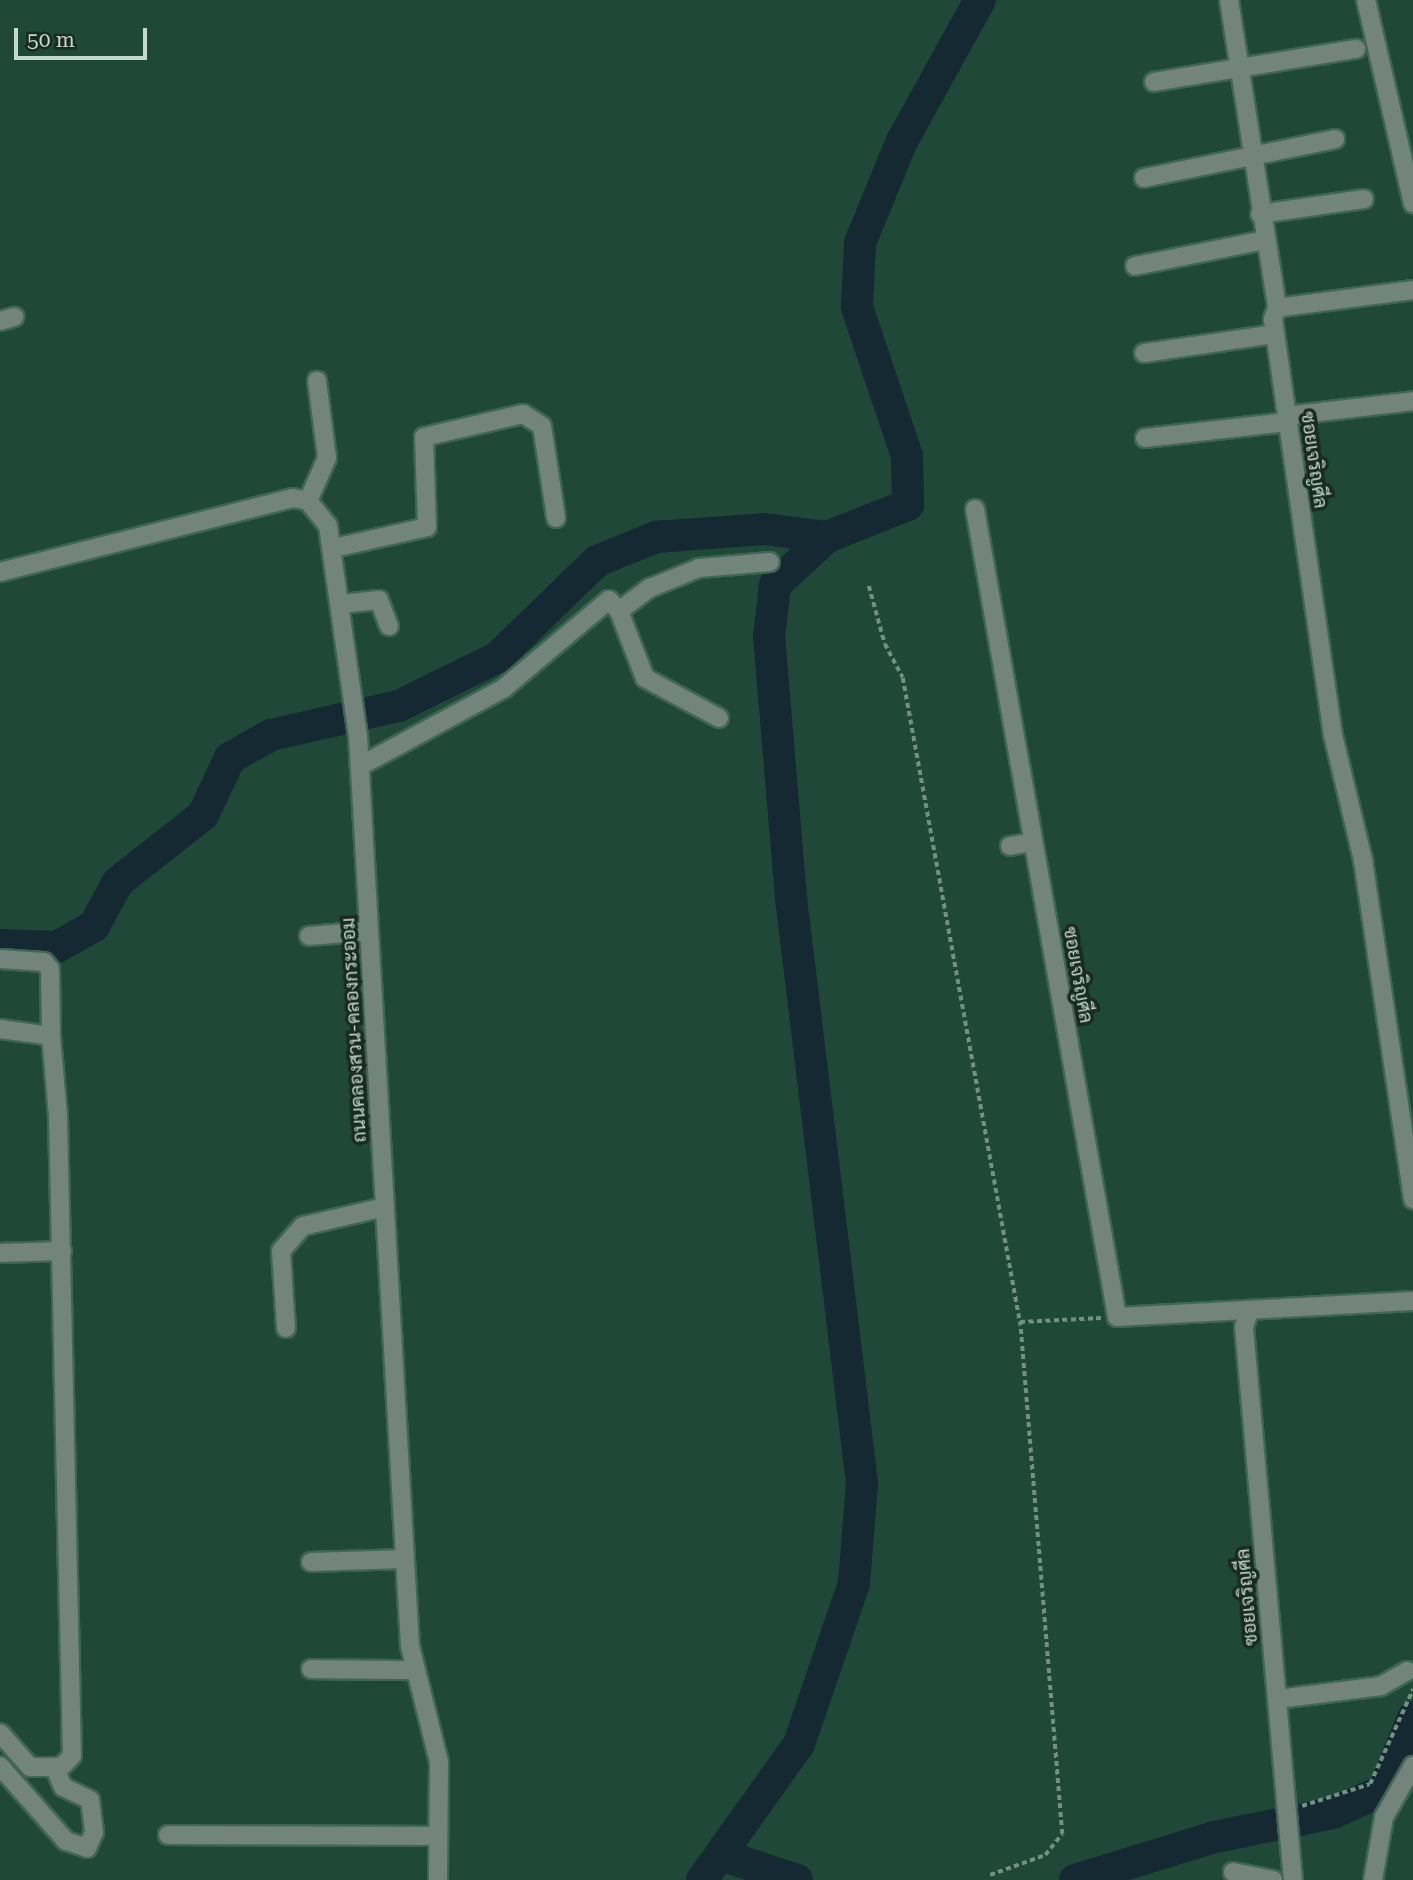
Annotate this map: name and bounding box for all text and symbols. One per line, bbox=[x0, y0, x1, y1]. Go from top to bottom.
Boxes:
scale bar bbox=[18, 14, 150, 58]
text: 50 m bbox=[27, 28, 75, 52]
street label: ซอยเจริญศีล bbox=[1296, 410, 1332, 510]
street label: ถนนคลองสวน-คลองกระออม bbox=[337, 917, 371, 1143]
street label: ซอยเจริญศีล bbox=[1058, 925, 1098, 1025]
street label: ซอยเจริญศีล bbox=[1231, 1547, 1263, 1647]

